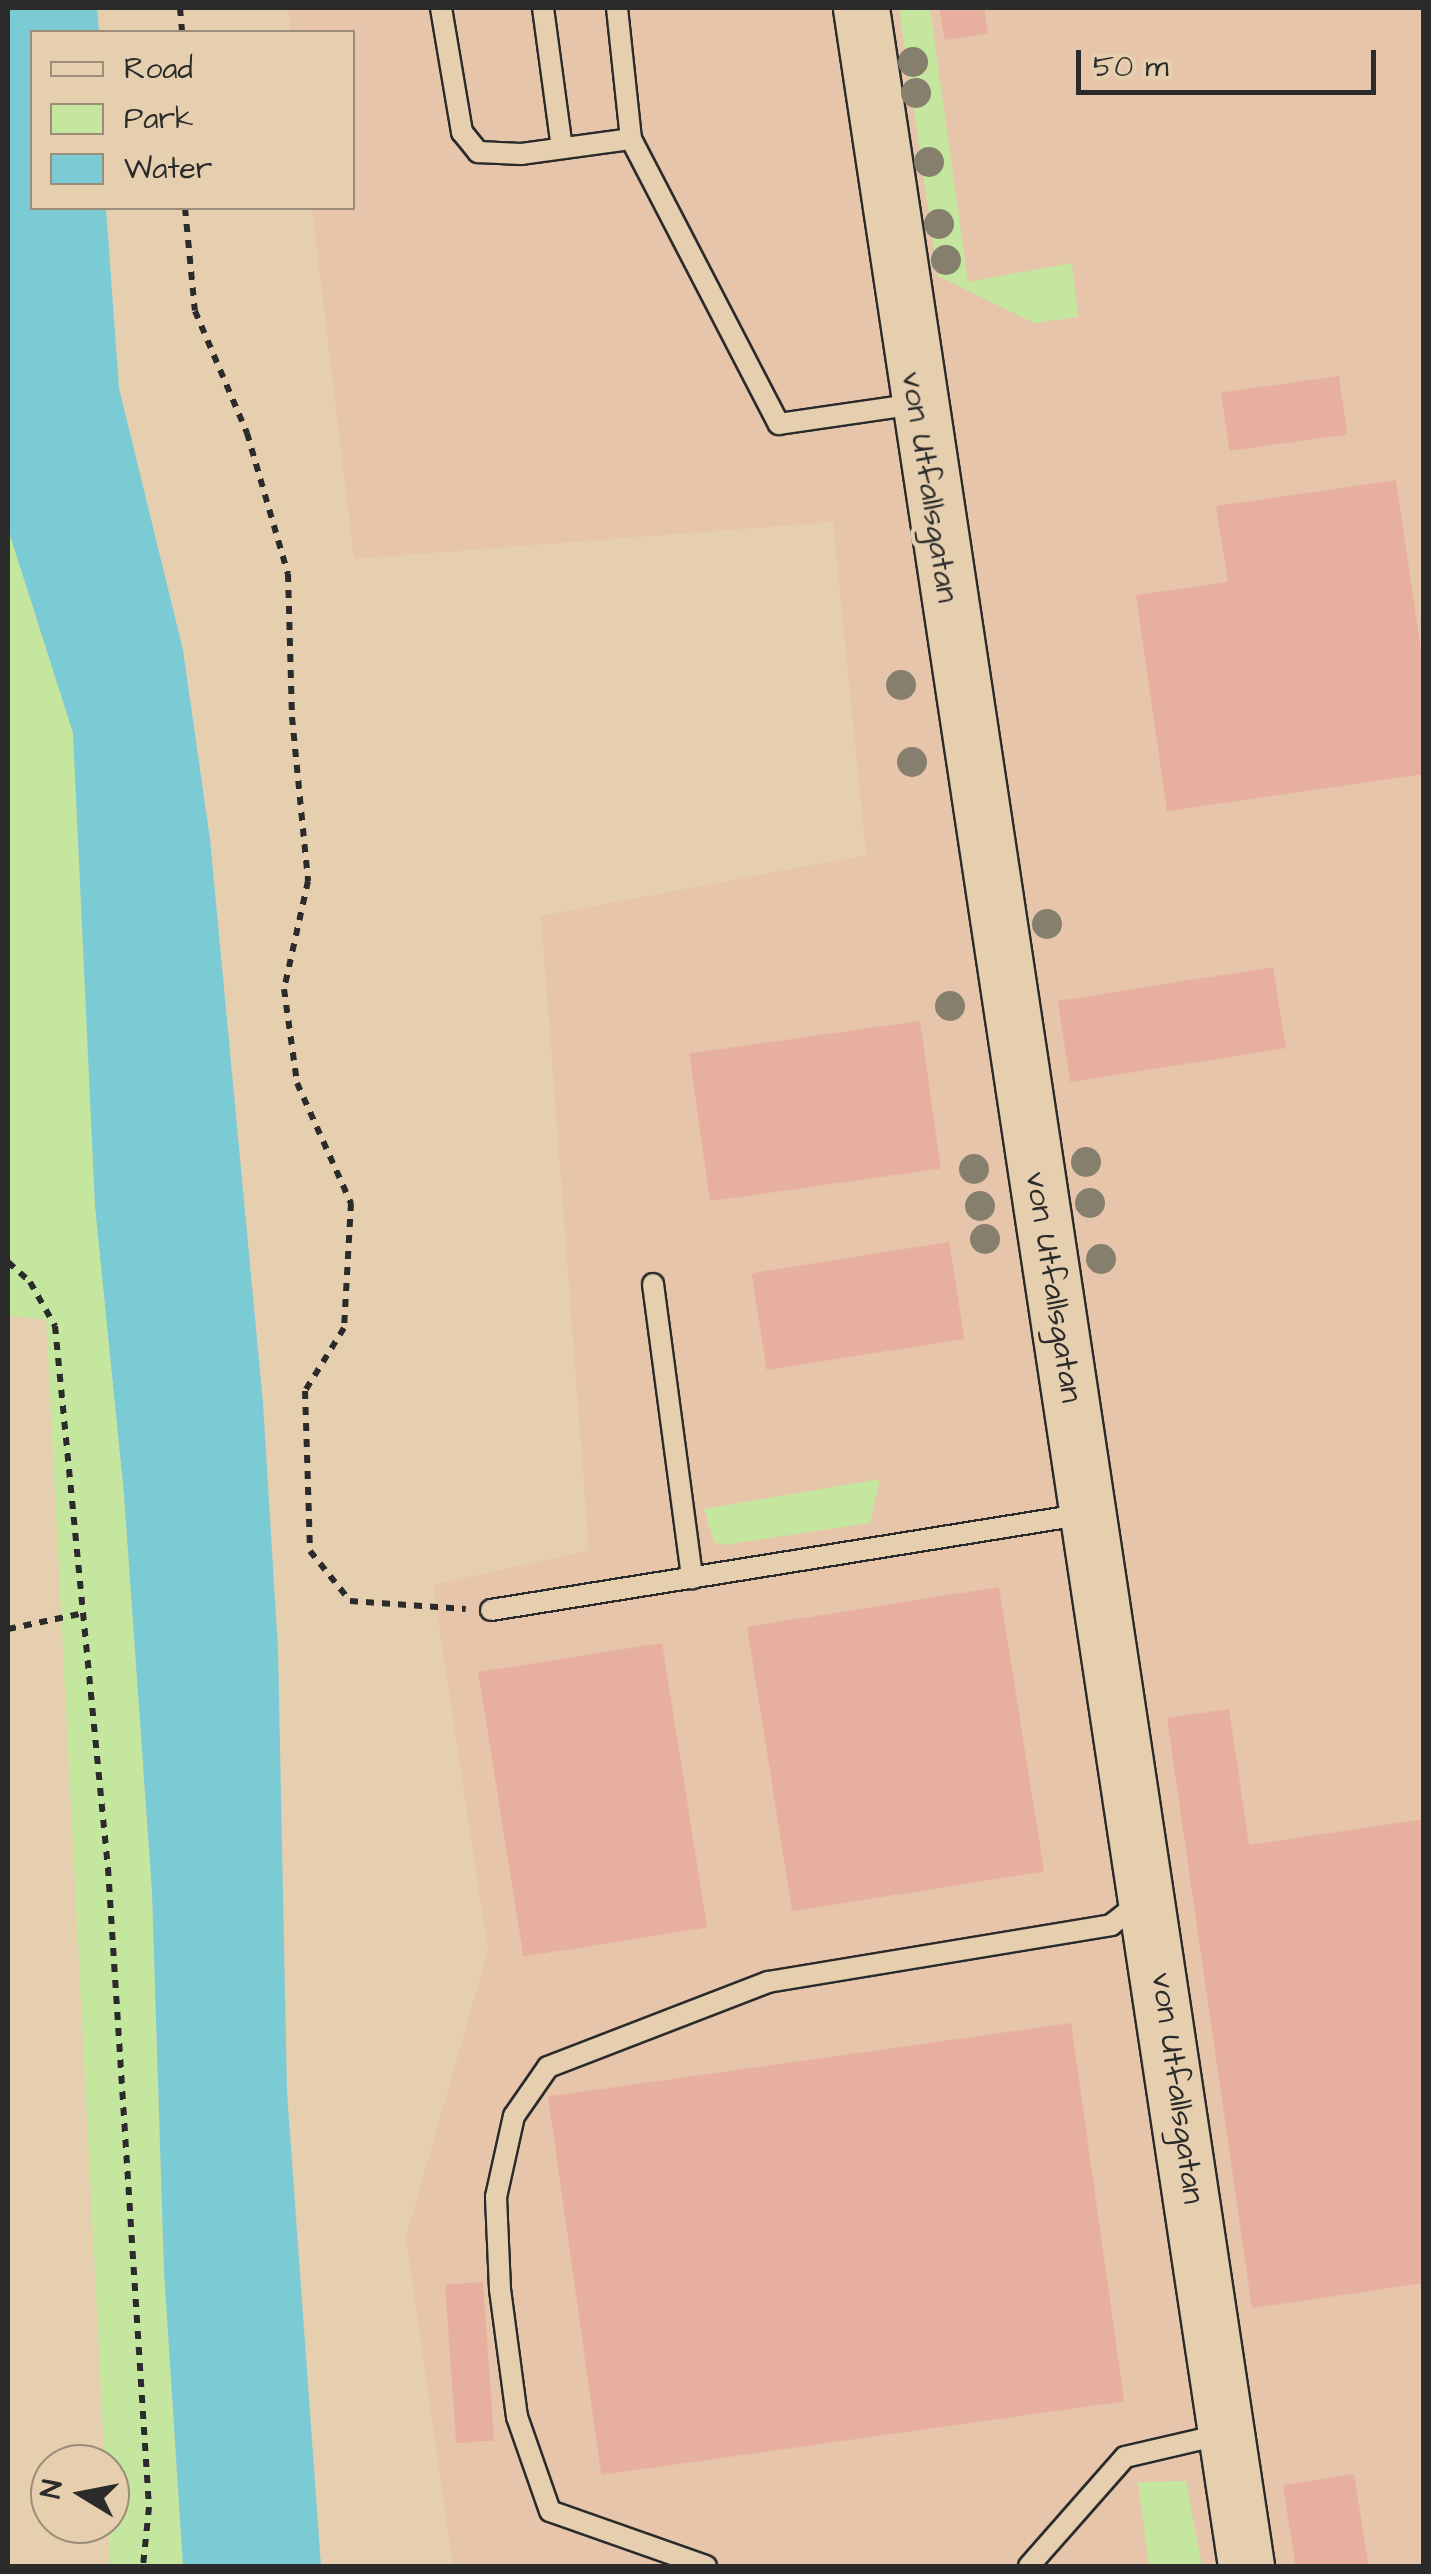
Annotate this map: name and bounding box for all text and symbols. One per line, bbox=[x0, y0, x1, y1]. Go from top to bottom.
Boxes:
legend bbox=[30, 30, 355, 210]
scale bar bbox=[1081, 30, 1381, 92]
text: 50 m bbox=[1093, 46, 1169, 88]
text: Road bbox=[124, 48, 193, 90]
text: Park bbox=[124, 98, 193, 140]
text: Water bbox=[124, 148, 212, 190]
street label: von Utfallsgatan bbox=[892, 369, 966, 605]
street label: von Utfallsgatan bbox=[1016, 1169, 1090, 1405]
street label: von Utfallsgatan bbox=[1142, 1970, 1212, 2206]
north arrow bbox=[30, 2444, 130, 2544]
text: N bbox=[31, 2477, 73, 2501]

